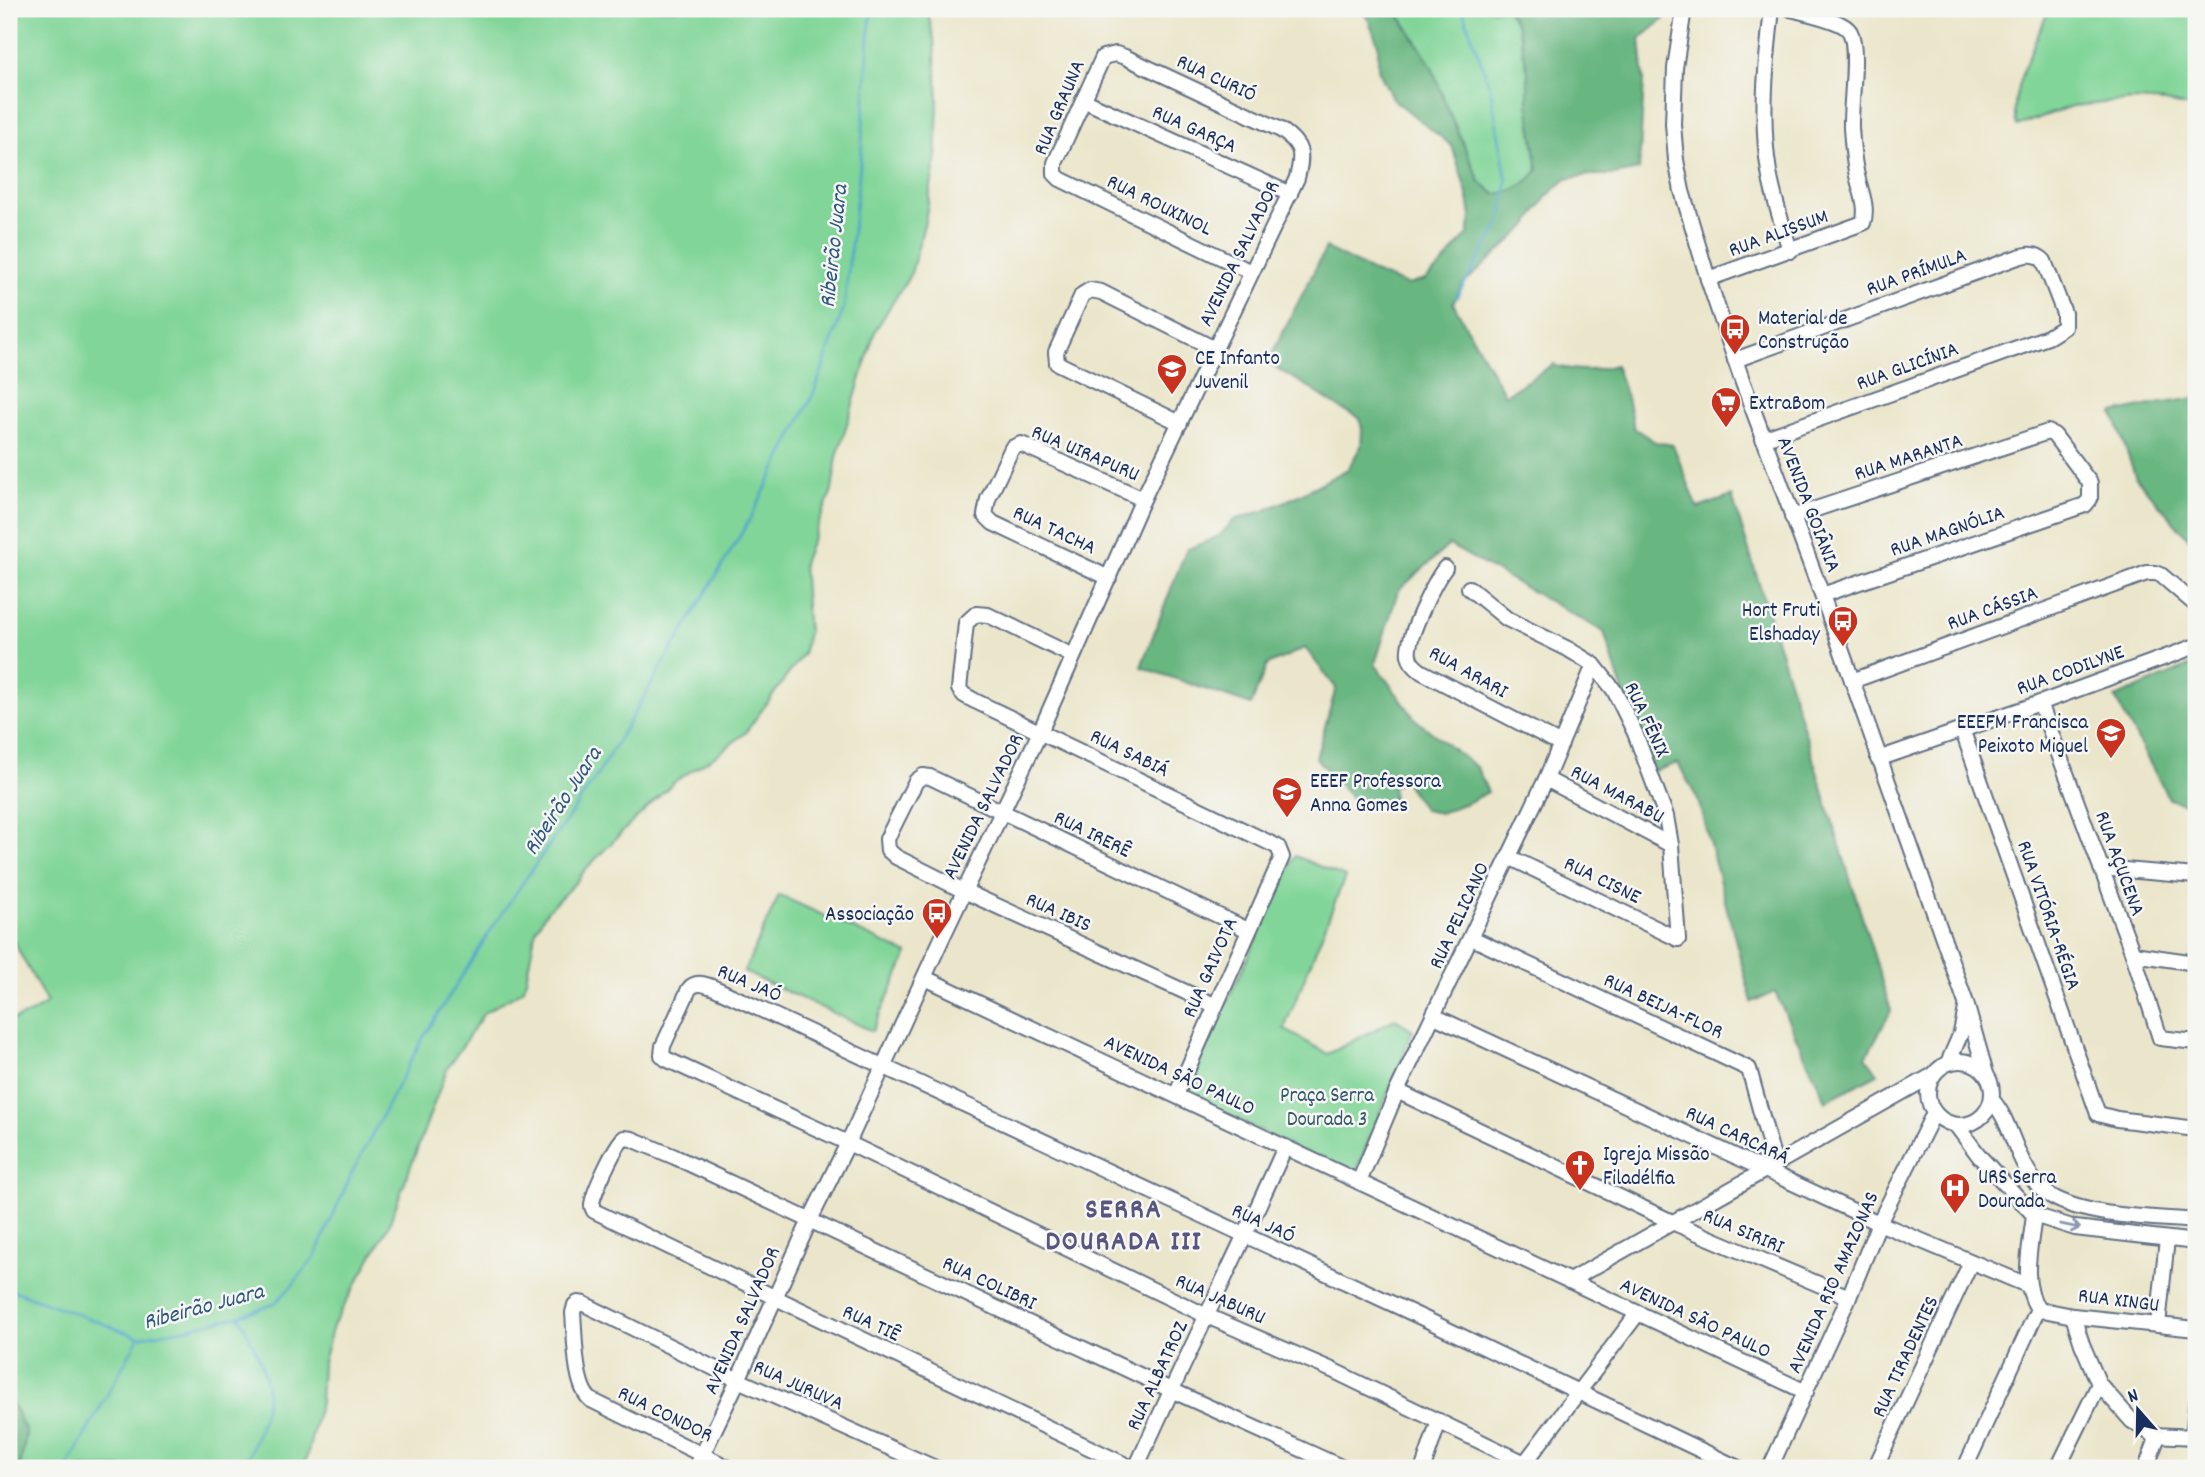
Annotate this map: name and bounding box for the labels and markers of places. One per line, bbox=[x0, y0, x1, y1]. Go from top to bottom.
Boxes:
place label: Material de Construção bbox=[1758, 305, 1849, 359]
bus stop icon: Material de Construção bbox=[1718, 312, 1752, 356]
place label: CE Infanto Juvenil bbox=[1195, 345, 1280, 399]
school or university icon: CE Infanto Juvenil bbox=[1155, 352, 1189, 396]
supermarket icon: ExtraBom bbox=[1709, 385, 1743, 429]
place label: ExtraBom bbox=[1749, 390, 1825, 420]
place label: Hort Fruti Elshaday bbox=[1742, 597, 1820, 651]
bus stop icon: Hort Fruti Elshaday bbox=[1826, 604, 1860, 648]
place label: EEEFM Francisca Peixoto Miguel bbox=[1957, 709, 2089, 763]
school or university icon: EEEFM Francisca Peixoto Miguel bbox=[2094, 716, 2128, 760]
place label: EEEF Professora Anna Gomes bbox=[1310, 768, 1442, 822]
school or university icon: EEEF Professora Anna Gomes bbox=[1270, 775, 1304, 819]
bus stop icon: Associação bbox=[920, 896, 954, 940]
place label: Associação bbox=[825, 901, 914, 931]
place label: Igreja Missão Filadélfia bbox=[1603, 1141, 1710, 1195]
church icon: Igreja Missão Filadélfia bbox=[1563, 1148, 1597, 1192]
place label: URS Serra Dourada bbox=[1978, 1164, 2058, 1218]
hospital icon: URS Serra Dourada bbox=[1938, 1171, 1972, 1215]

